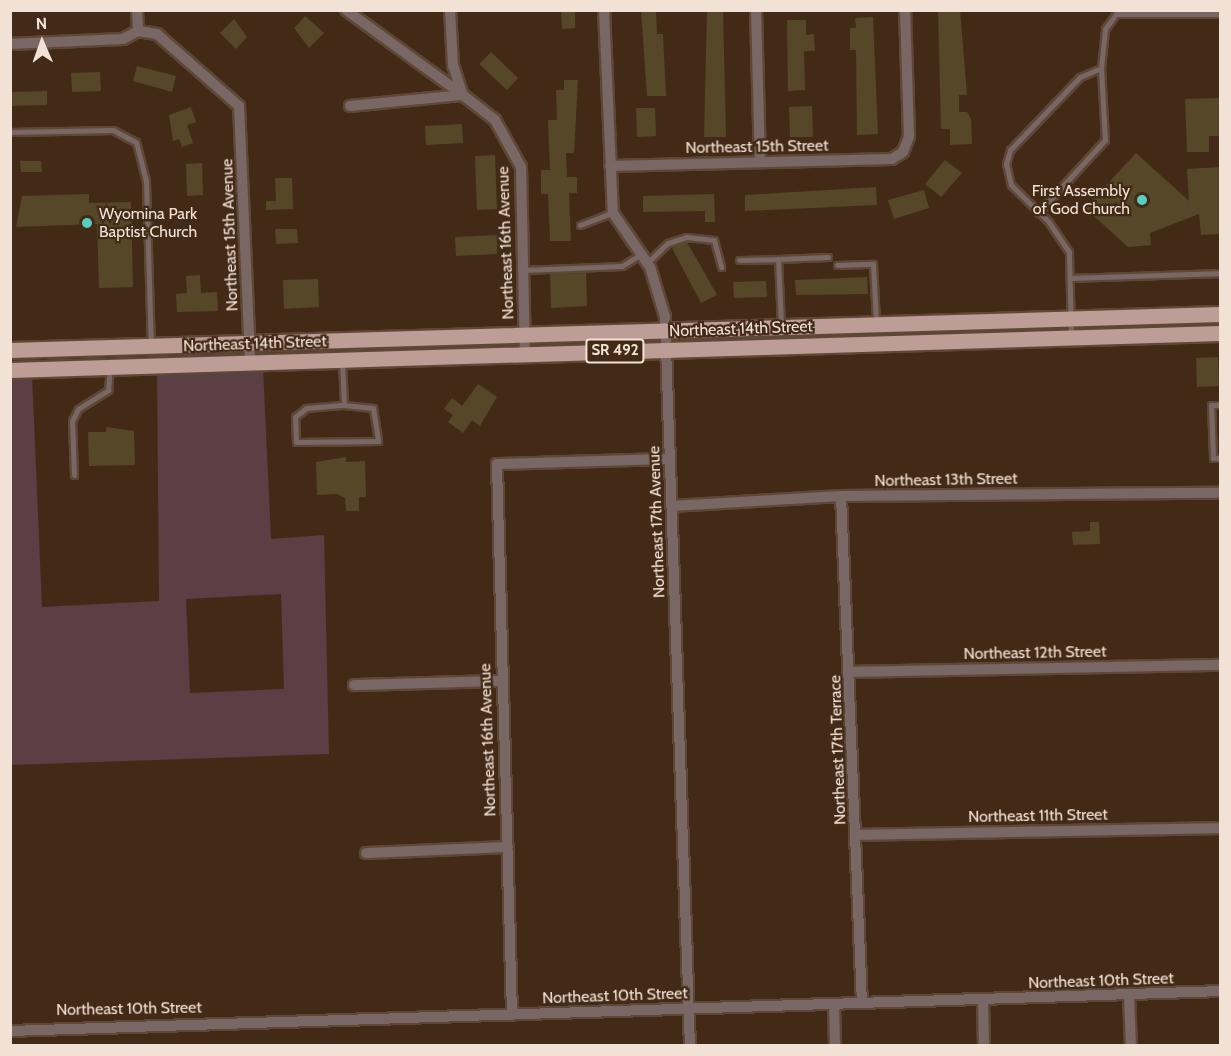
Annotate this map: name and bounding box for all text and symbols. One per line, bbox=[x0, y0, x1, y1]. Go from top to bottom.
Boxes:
north arrow bbox=[12, 12, 72, 72]
text: N bbox=[35, 14, 47, 33]
street label: Northeast 15th Street bbox=[685, 136, 829, 158]
street label: Northeast 15th Avenue bbox=[218, 158, 242, 312]
street label: Northeast 16th Avenue bbox=[494, 166, 518, 320]
place label: First Assembly of God Church bbox=[1032, 181, 1130, 219]
marker: First Assembly of God Church bbox=[1135, 193, 1149, 207]
place label: Wyomina Park Baptist Church bbox=[99, 204, 197, 242]
marker: Wyomina Park Baptist Church bbox=[80, 216, 94, 230]
street label: Northeast 14th Street bbox=[669, 317, 813, 341]
street label: Northeast 14th Street bbox=[183, 332, 327, 356]
road number: SR 492 bbox=[585, 339, 645, 363]
street label: Northeast 17th Avenue bbox=[645, 446, 669, 598]
street label: Northeast 13th Street bbox=[874, 469, 1018, 491]
street label: Northeast 12th Street bbox=[963, 642, 1107, 664]
street label: Northeast 16th Avenue bbox=[476, 663, 500, 817]
street label: Northeast 17th Terrace bbox=[826, 675, 850, 825]
street label: Northeast 11th Street bbox=[968, 805, 1108, 827]
street label: Northeast 10th Street bbox=[1028, 969, 1174, 993]
street label: Northeast 10th Street bbox=[542, 984, 688, 1008]
street label: Northeast 10th Street bbox=[56, 998, 202, 1020]

